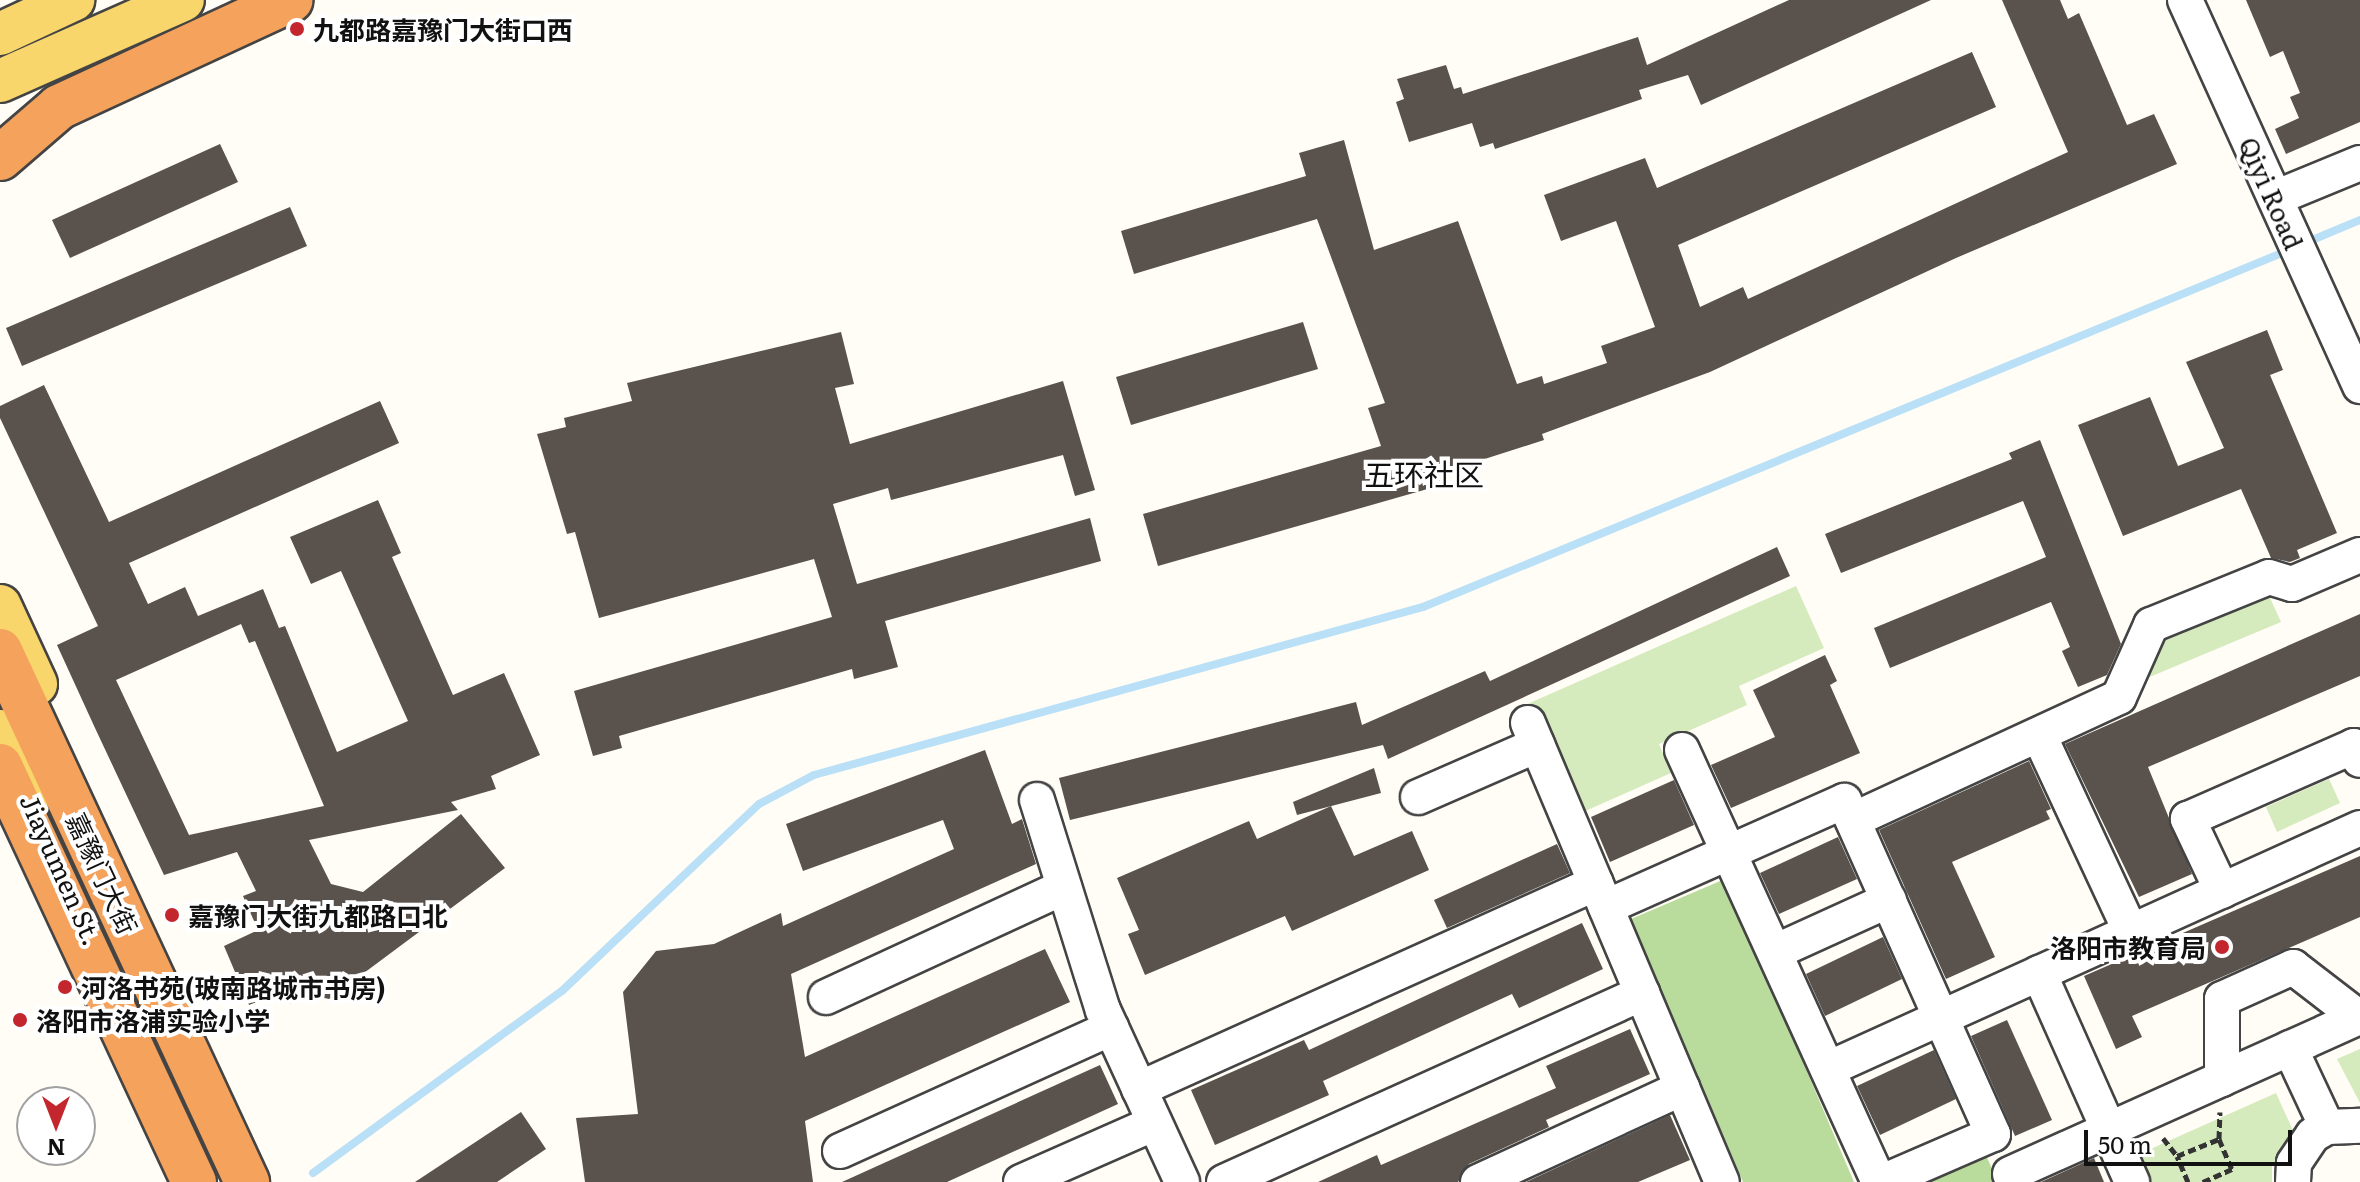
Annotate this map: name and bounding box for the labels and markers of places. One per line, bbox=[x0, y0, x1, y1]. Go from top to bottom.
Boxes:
place label: 九都路嘉豫门大街口西 bbox=[313, 13, 573, 45]
marker: 九都路嘉豫门大街口西 bbox=[288, 20, 306, 38]
place label: 嘉豫门大街九都路口北 bbox=[188, 899, 448, 931]
marker: 嘉豫门大街九都路口北 bbox=[163, 906, 181, 924]
place label: 洛阳市教育局 bbox=[2050, 931, 2206, 963]
marker: 洛阳市教育局 bbox=[2213, 938, 2231, 956]
place label: 河洛书苑(玻南路城市书房) bbox=[81, 971, 386, 1003]
marker: 河洛书苑(玻南路城市书房) bbox=[56, 978, 74, 996]
place label: 洛阳市洛浦实验小学 bbox=[36, 1004, 270, 1036]
marker: 洛阳市洛浦实验小学 bbox=[11, 1011, 29, 1029]

